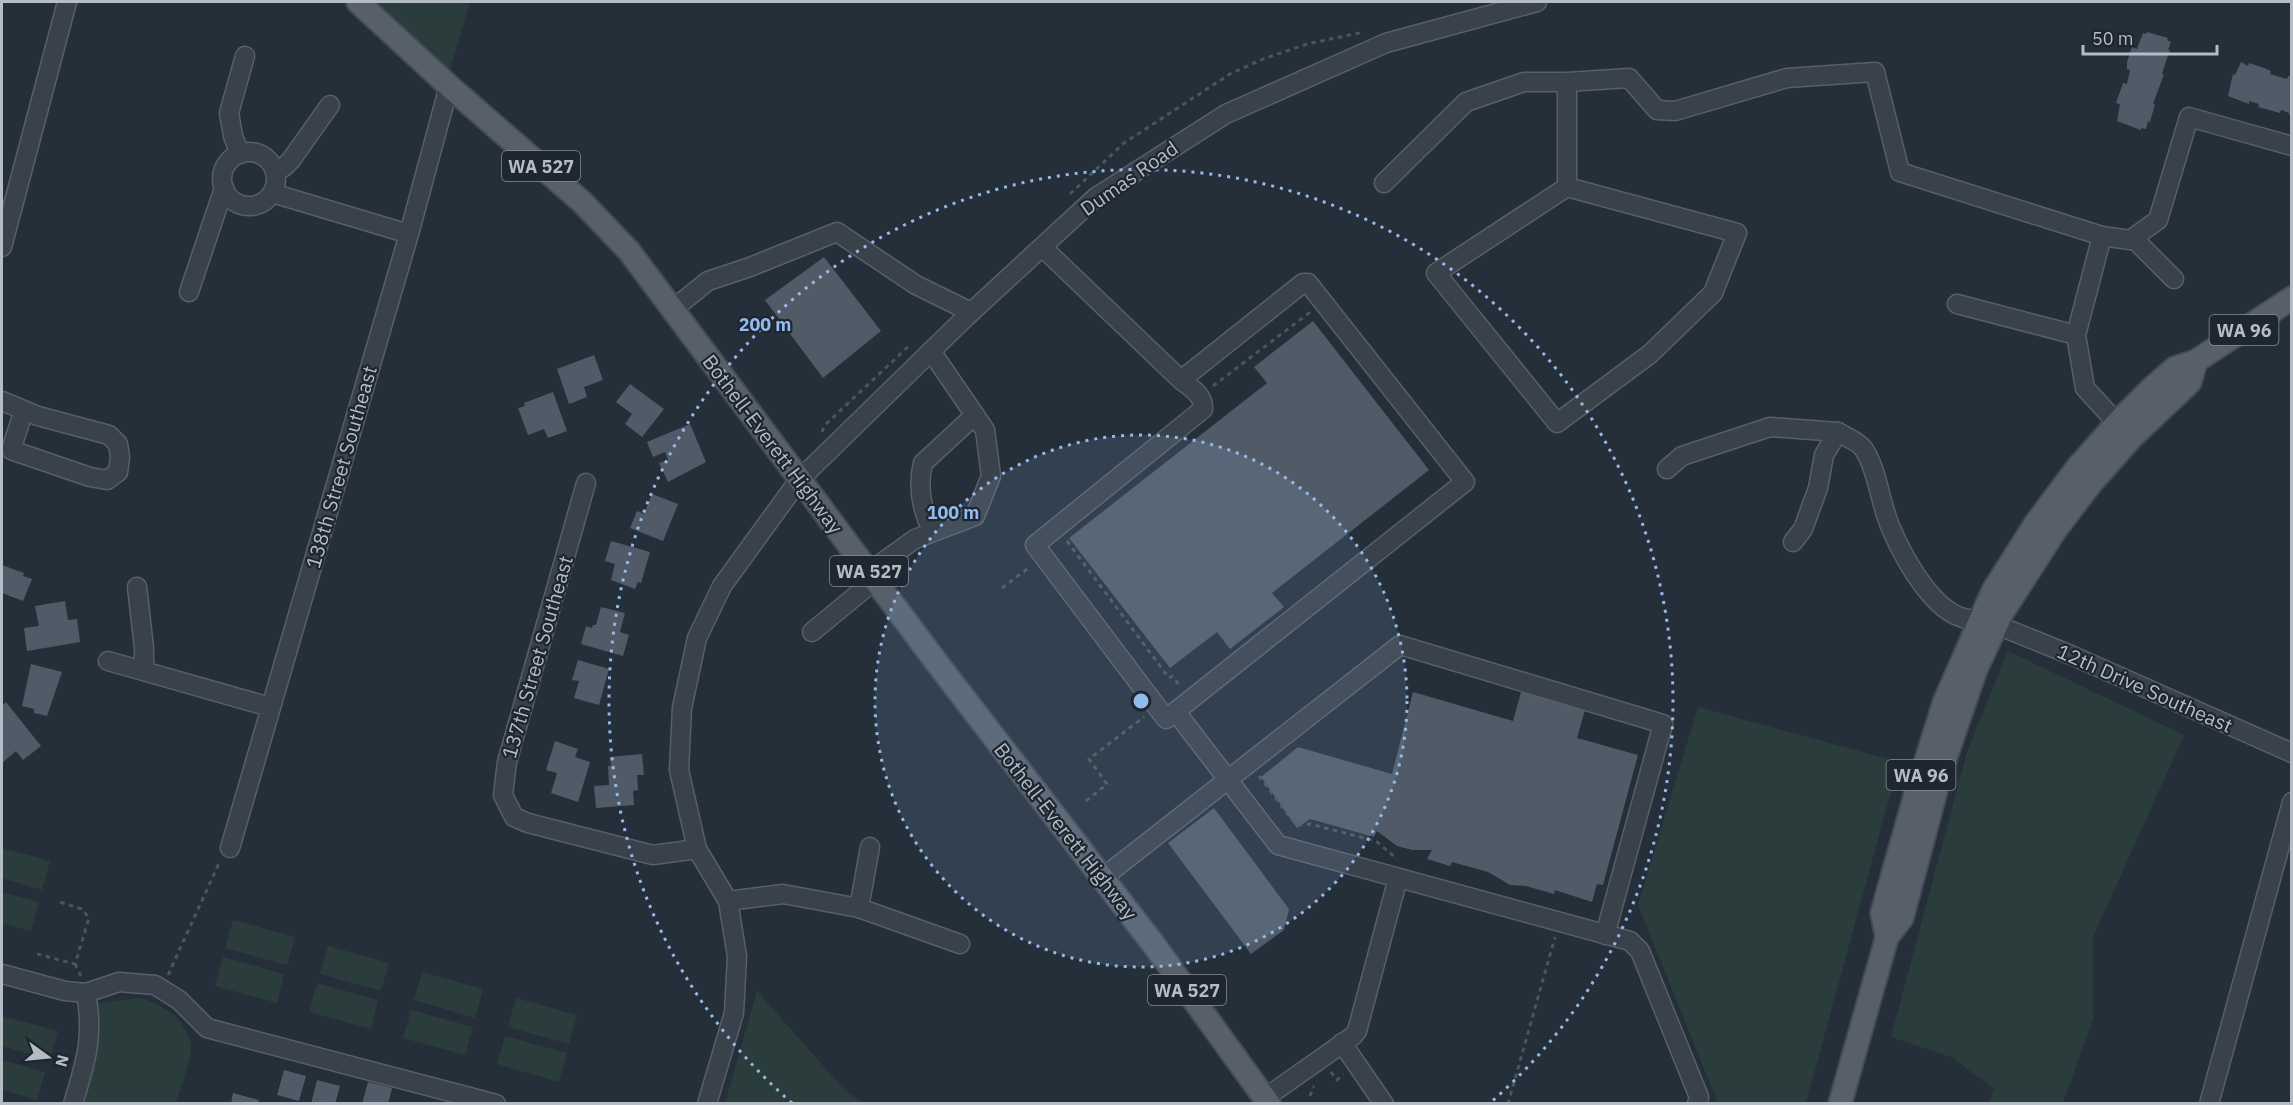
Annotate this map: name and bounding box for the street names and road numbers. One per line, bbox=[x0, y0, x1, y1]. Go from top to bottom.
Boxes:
street label: Dumas Road bbox=[1075, 134, 1183, 222]
road number: WA 527 bbox=[502, 151, 580, 181]
road number: WA 96 bbox=[2210, 315, 2278, 345]
street label: Bothell-Everett Highway bbox=[697, 349, 849, 539]
street label: 138th Street Southeast bbox=[299, 363, 383, 571]
street label: 137th Street Southeast bbox=[495, 553, 579, 761]
road number: WA 527 bbox=[830, 556, 908, 586]
street label: 12th Drive Southeast bbox=[2053, 637, 2237, 739]
street label: Bothell-Everett Highway bbox=[988, 737, 1144, 925]
road number: WA 96 bbox=[1886, 760, 1956, 790]
road number: WA 527 bbox=[1148, 975, 1226, 1005]

